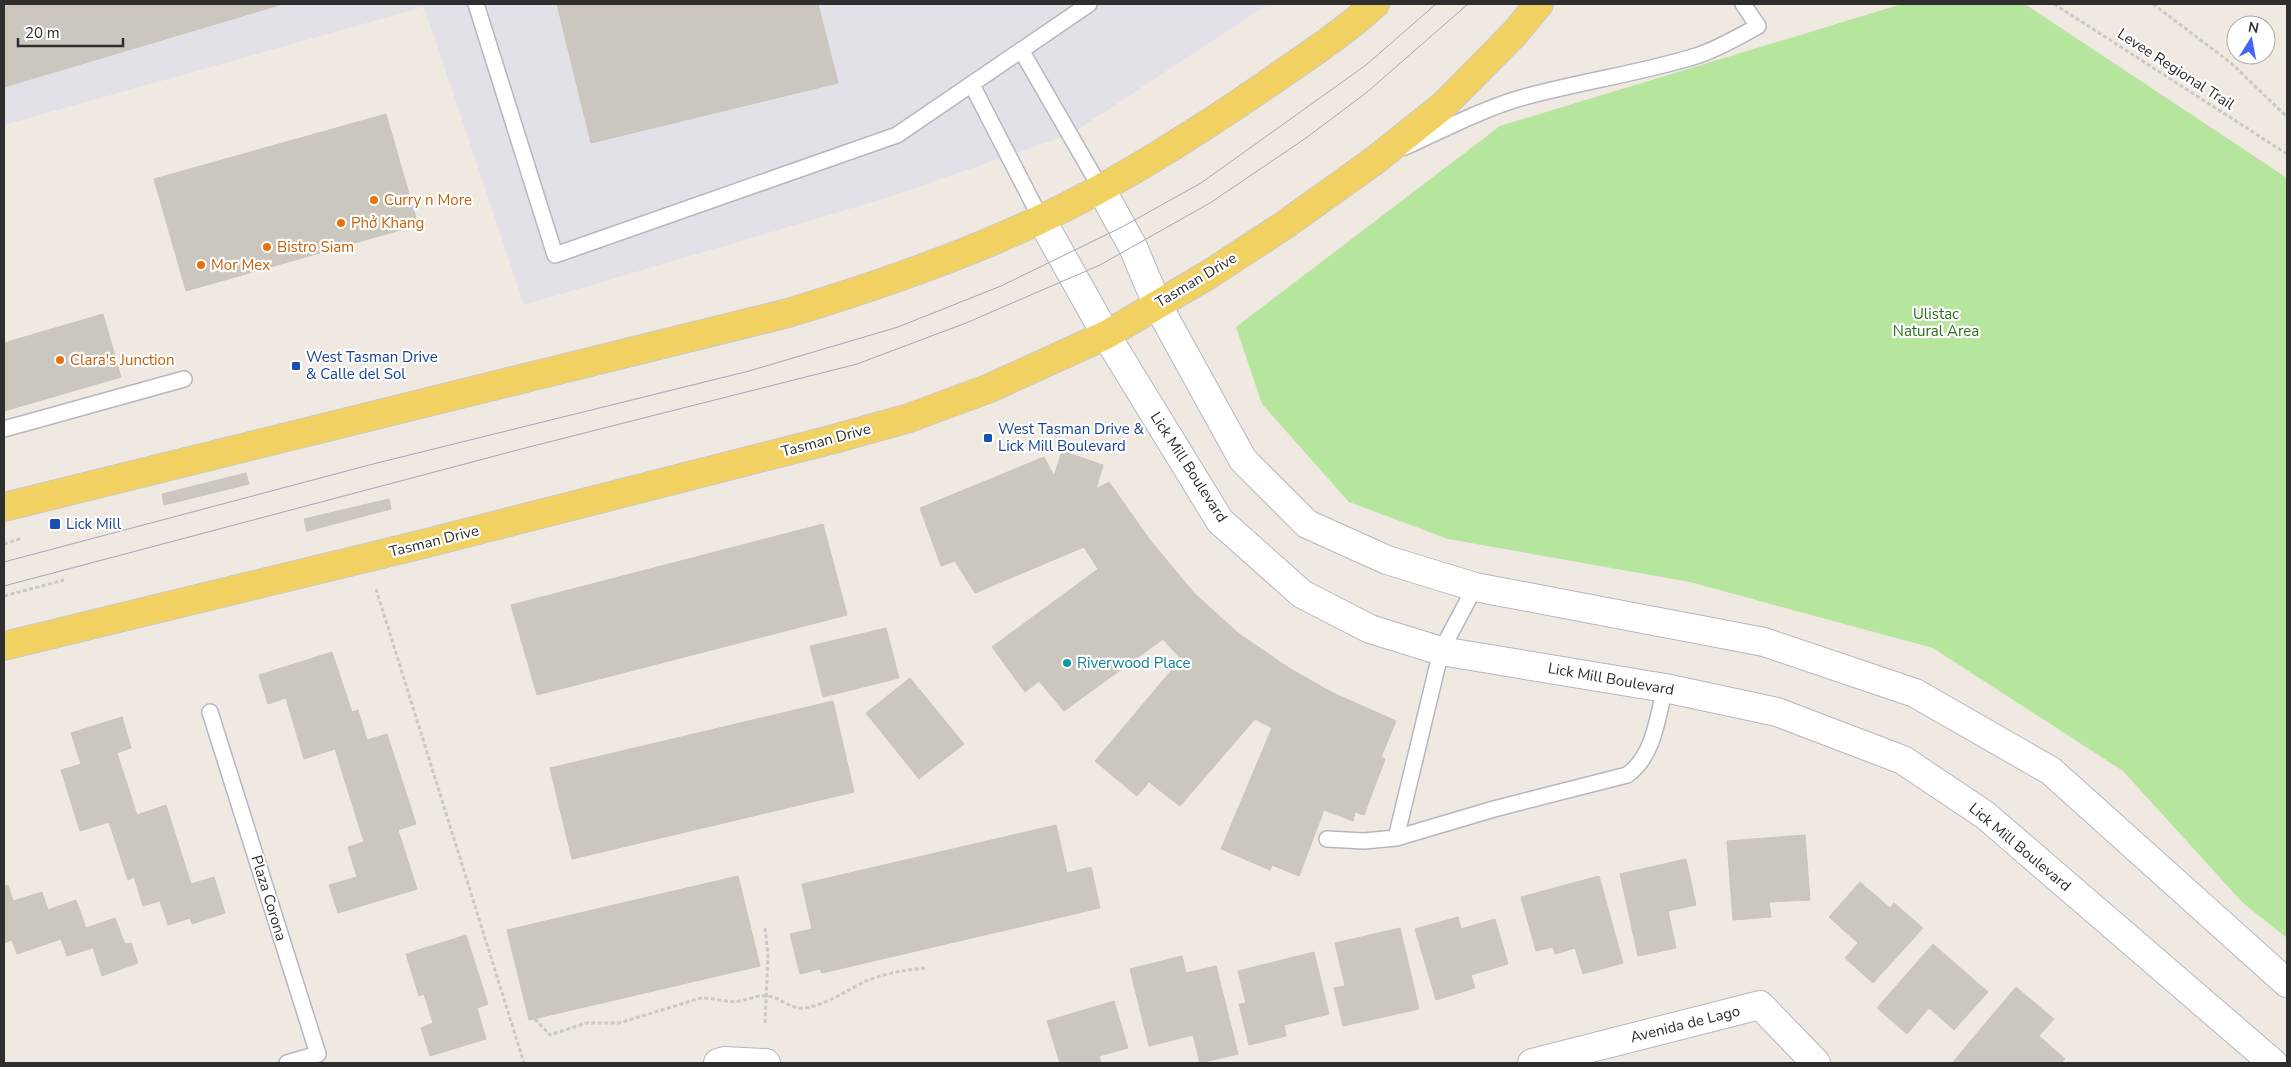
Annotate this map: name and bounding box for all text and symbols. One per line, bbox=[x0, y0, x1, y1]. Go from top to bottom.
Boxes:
scale bar bbox=[18, 15, 122, 47]
north arrow bbox=[2226, 15, 2276, 65]
text: N bbox=[2246, 17, 2260, 38]
text: 20 m bbox=[25, 23, 60, 43]
street label: Levee Regional Trail bbox=[2114, 24, 2239, 115]
place label: Curry n More bbox=[384, 190, 472, 210]
marker: Curry n More bbox=[368, 194, 380, 206]
place label: Phở Khang bbox=[351, 213, 424, 233]
marker: Phở Khang bbox=[335, 217, 347, 229]
place label: Bistro Siam bbox=[277, 237, 354, 257]
marker: Bistro Siam bbox=[261, 241, 273, 253]
street label: Tasman Drive bbox=[1152, 248, 1241, 312]
place label: Mor Mex bbox=[211, 255, 270, 275]
marker: Mor Mex bbox=[195, 259, 207, 271]
park label: Ulistac Natural Area bbox=[1893, 304, 1979, 341]
place label: West Tasman Drive & Calle del Sol bbox=[306, 347, 438, 384]
place label: Clara's Junction bbox=[70, 350, 174, 370]
marker: Clara's Junction bbox=[54, 354, 66, 366]
marker: West Tasman Drive & Calle del Sol bbox=[290, 360, 302, 372]
street label: Lick Mill Boulevard bbox=[1146, 408, 1232, 526]
street label: Tasman Drive bbox=[779, 418, 873, 462]
place label: West Tasman Drive & Lick Mill Boulevard bbox=[998, 419, 1145, 456]
marker: West Tasman Drive & Lick Mill Boulevard bbox=[982, 432, 994, 444]
place label: Lick Mill bbox=[66, 514, 122, 534]
marker: Lick Mill bbox=[48, 517, 62, 531]
street label: Tasman Drive bbox=[387, 520, 481, 562]
place label: Riverwood Place bbox=[1077, 653, 1190, 673]
marker: Riverwood Place bbox=[1061, 657, 1073, 669]
street label: Lick Mill Boulevard bbox=[1546, 658, 1676, 700]
street label: Lick Mill Boulevard bbox=[1965, 798, 2075, 896]
street label: Plaza Corona bbox=[246, 853, 292, 943]
street label: Avenida de Lago bbox=[1628, 1001, 1742, 1047]

